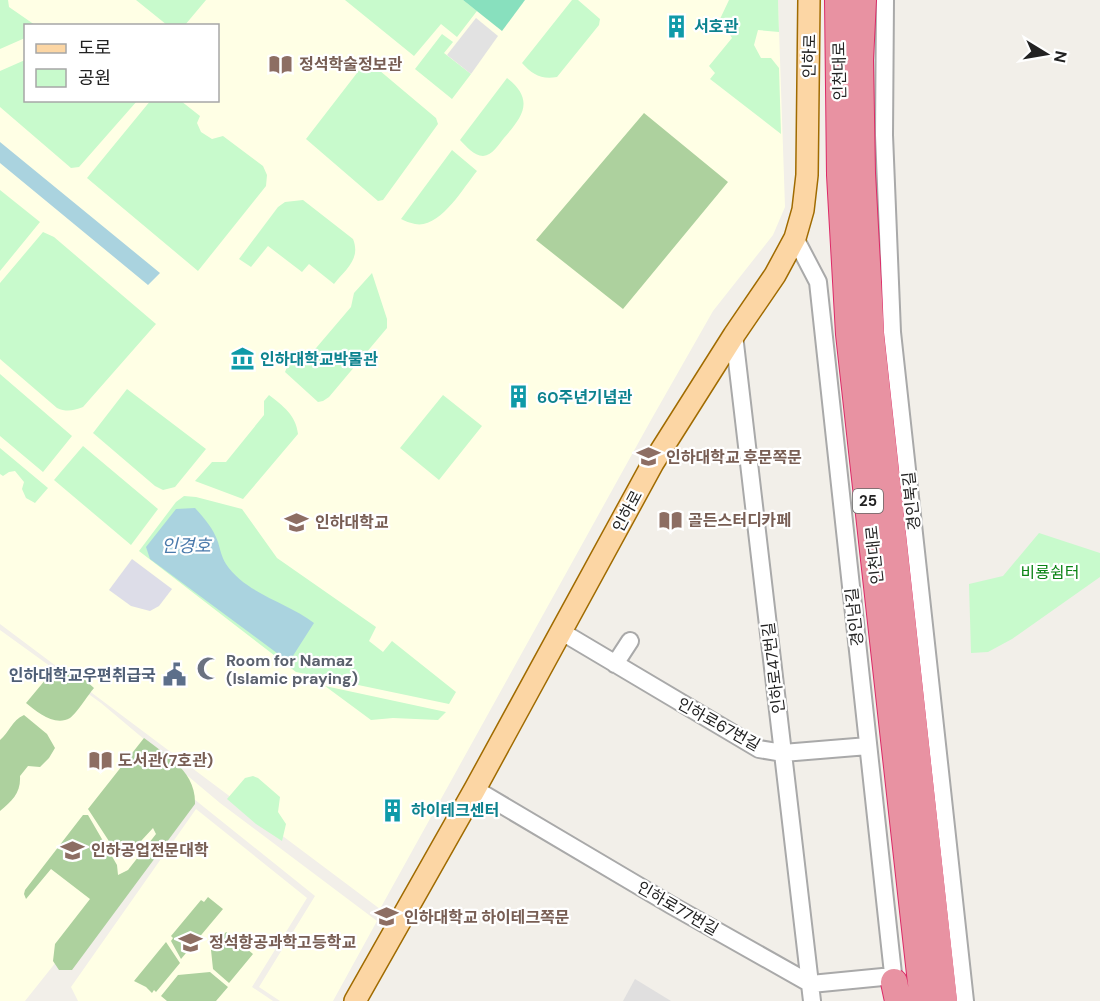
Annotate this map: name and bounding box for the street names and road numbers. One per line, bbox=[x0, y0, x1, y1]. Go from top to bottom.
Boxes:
street label: 인하로 bbox=[799, 33, 820, 78]
street label: 인천대로 bbox=[828, 41, 851, 101]
street label: 경인북길 bbox=[898, 471, 925, 531]
street label: 인하로 bbox=[608, 487, 647, 536]
road number: 25 bbox=[853, 489, 883, 513]
street label: 인천대로 bbox=[861, 524, 888, 585]
street label: 경인남길 bbox=[841, 587, 868, 647]
street label: 인하로47번길 bbox=[757, 621, 790, 715]
street label: 인하로67번길 bbox=[674, 693, 764, 756]
street label: 인하로77번길 bbox=[633, 877, 722, 940]

